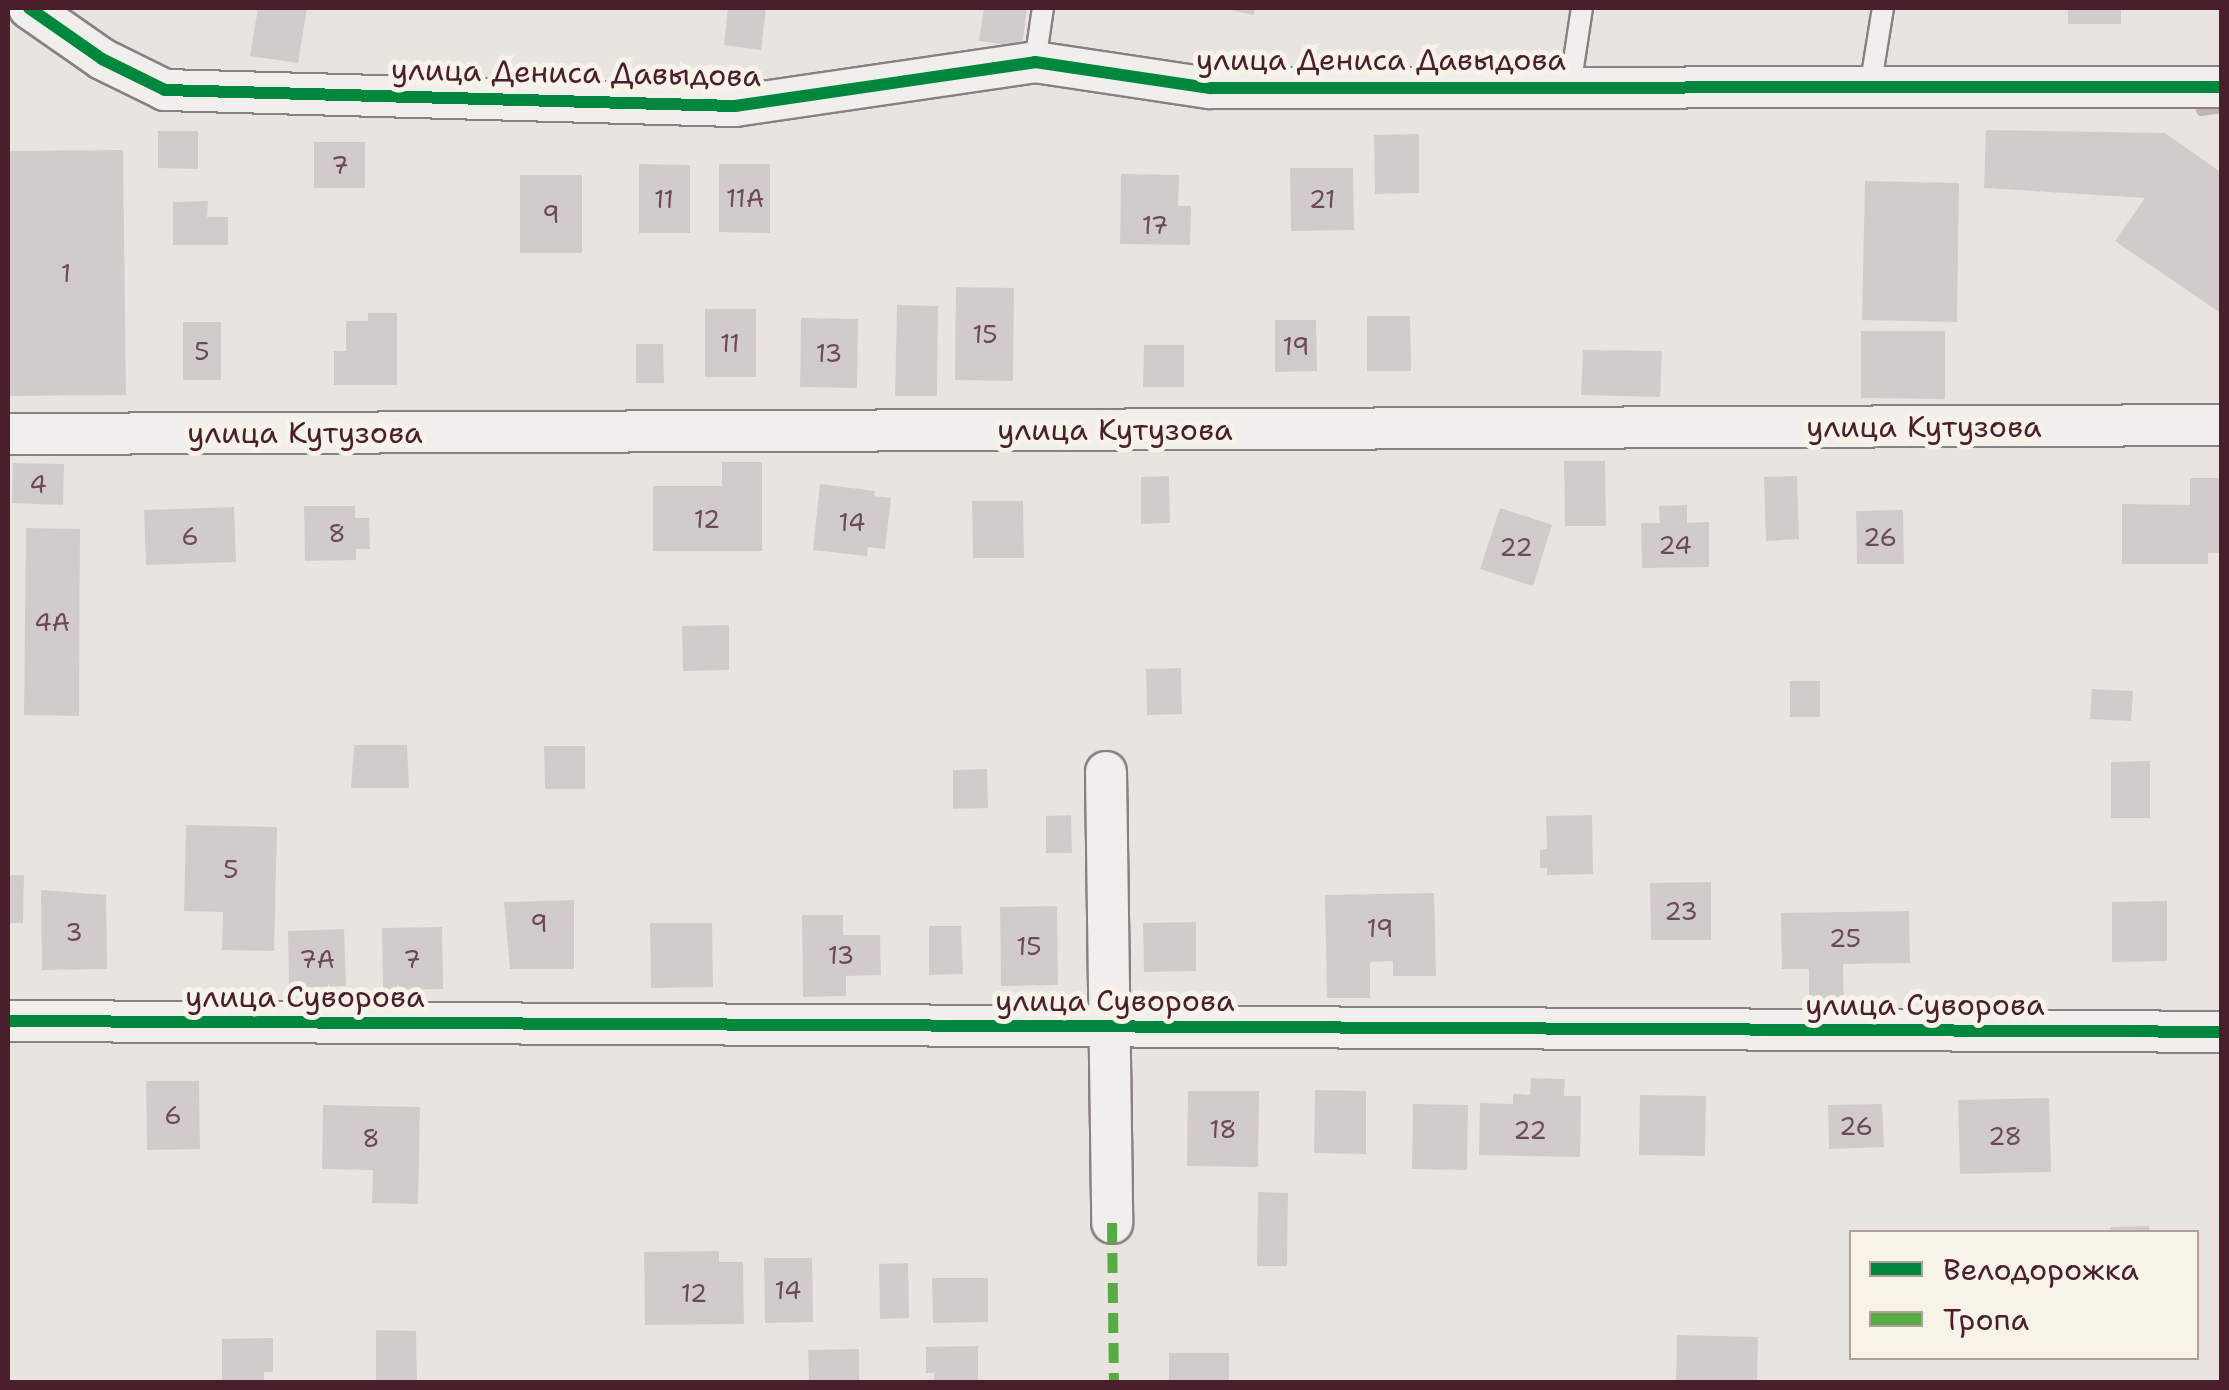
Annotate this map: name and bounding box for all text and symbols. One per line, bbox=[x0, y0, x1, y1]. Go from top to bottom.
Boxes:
street label: улица Дениса Давыдова bbox=[1196, 42, 1566, 78]
street label: улица Дениса Давыдова bbox=[391, 52, 761, 94]
house number: 7 bbox=[331, 150, 349, 180]
house number: 11А bbox=[726, 183, 764, 213]
house number: 11 bbox=[654, 184, 674, 214]
house number: 21 bbox=[1309, 184, 1335, 214]
house number: 9 bbox=[542, 199, 560, 229]
house number: 17 bbox=[1142, 210, 1168, 240]
house number: 1 bbox=[61, 258, 71, 288]
house number: 15 bbox=[972, 319, 998, 349]
house number: 11 bbox=[720, 328, 740, 358]
house number: 19 bbox=[1283, 331, 1309, 361]
house number: 5 bbox=[194, 336, 210, 366]
house number: 13 bbox=[816, 338, 842, 368]
street label: улица Кутузова bbox=[1806, 409, 2042, 445]
street label: улица Кутузова bbox=[997, 412, 1233, 448]
street label: улица Кутузова bbox=[187, 415, 423, 451]
house number: 4 bbox=[29, 469, 47, 499]
house number: 12 bbox=[694, 504, 720, 534]
house number: 14 bbox=[839, 507, 865, 537]
house number: 8 bbox=[328, 518, 346, 548]
house number: 6 bbox=[181, 521, 199, 551]
house number: 26 bbox=[1863, 522, 1897, 552]
house number: 24 bbox=[1658, 530, 1692, 560]
house number: 22 bbox=[1499, 532, 1533, 562]
house number: 4А bbox=[34, 607, 70, 637]
house number: 5 bbox=[223, 854, 239, 884]
house number: 23 bbox=[1664, 896, 1698, 926]
house number: 9 bbox=[530, 908, 548, 938]
house number: 19 bbox=[1367, 913, 1393, 943]
house number: 3 bbox=[65, 917, 83, 947]
house number: 25 bbox=[1829, 923, 1861, 953]
house number: 15 bbox=[1016, 931, 1042, 961]
house number: 13 bbox=[828, 940, 854, 970]
house number: 7А bbox=[299, 944, 335, 974]
house number: 7 bbox=[403, 944, 421, 974]
street label: улица Суворова bbox=[185, 979, 425, 1015]
street label: улица Суворова bbox=[995, 983, 1235, 1019]
street label: улица Суворова bbox=[1805, 987, 2045, 1023]
house number: 6 bbox=[164, 1100, 182, 1130]
house number: 26 bbox=[1839, 1111, 1873, 1141]
house number: 18 bbox=[1209, 1114, 1237, 1144]
house number: 22 bbox=[1513, 1115, 1547, 1145]
house number: 28 bbox=[1988, 1121, 2022, 1151]
house number: 8 bbox=[362, 1123, 380, 1153]
legend bbox=[1849, 1230, 2199, 1360]
text: Велодорожка bbox=[1943, 1249, 2139, 1290]
house number: 14 bbox=[775, 1275, 801, 1305]
house number: 12 bbox=[681, 1278, 707, 1308]
text: Тропа bbox=[1943, 1299, 2029, 1340]

